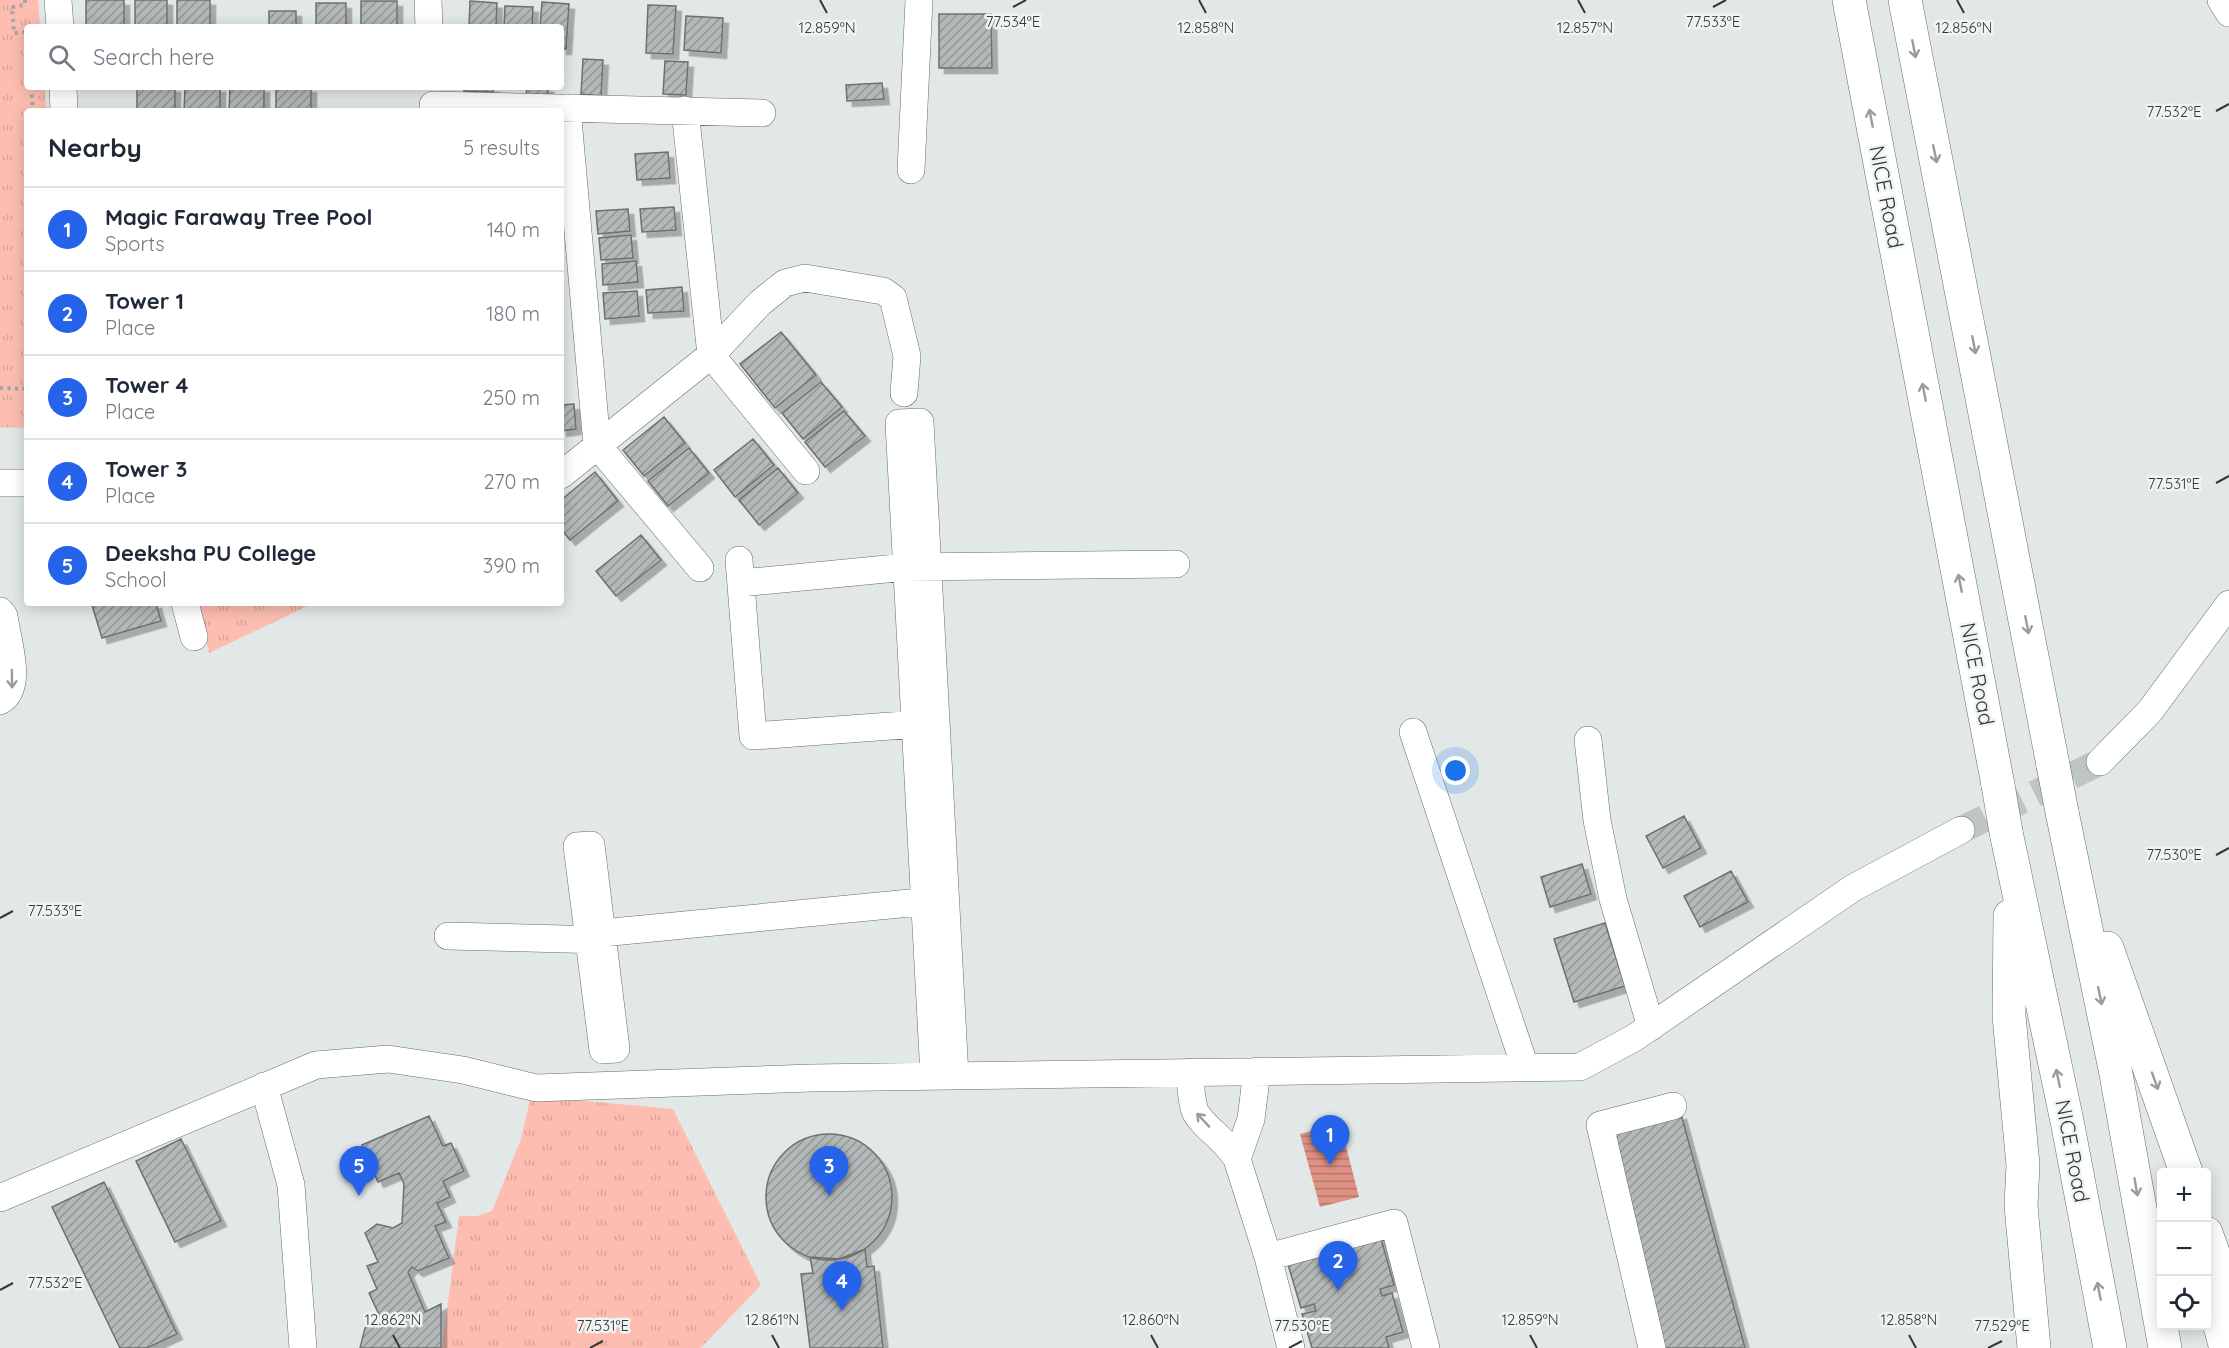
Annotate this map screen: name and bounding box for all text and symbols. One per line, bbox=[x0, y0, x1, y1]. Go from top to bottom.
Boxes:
text: 77.534°E bbox=[986, 12, 1040, 31]
text: 77.533°E bbox=[1686, 12, 1740, 31]
text: 12.859°N bbox=[798, 18, 856, 37]
text: 12.858°N bbox=[1178, 18, 1234, 37]
text: 12.857°N bbox=[1557, 18, 1613, 37]
text: 12.856°N bbox=[1936, 18, 1992, 37]
search box bbox=[24, 24, 564, 90]
one-way arrow bbox=[1909, 38, 1920, 58]
icon: search bbox=[45, 41, 78, 74]
text: Search here bbox=[93, 43, 214, 71]
text: 77.532°E bbox=[2146, 102, 2202, 121]
one-way arrow bbox=[1865, 108, 1876, 128]
text: Nearby bbox=[48, 131, 142, 164]
text: 5 results bbox=[463, 135, 540, 160]
street label: NICE Road bbox=[1864, 143, 1910, 250]
one-way arrow bbox=[1930, 145, 1942, 164]
text: Magic Faraway Tree Pool bbox=[105, 203, 372, 231]
text: 1 bbox=[64, 217, 71, 242]
text: 140 m bbox=[487, 217, 540, 242]
text: Sports bbox=[105, 231, 165, 256]
text: Tower 1 bbox=[105, 287, 184, 315]
text: 2 bbox=[62, 301, 73, 326]
text: 180 m bbox=[486, 301, 540, 326]
text: Place bbox=[105, 315, 155, 340]
one-way arrow bbox=[1969, 335, 1980, 355]
text: Tower 4 bbox=[105, 371, 188, 399]
one-way arrow bbox=[1918, 382, 1929, 402]
text: 3 bbox=[62, 385, 73, 410]
text: 250 m bbox=[482, 385, 540, 410]
text: Place bbox=[105, 399, 155, 424]
text: Tower 3 bbox=[105, 455, 187, 483]
text: 4 bbox=[62, 469, 73, 494]
text: 270 m bbox=[483, 469, 540, 494]
text: 77.531°E bbox=[2148, 474, 2200, 493]
text: Place bbox=[105, 483, 155, 508]
text: Deeksha PU College bbox=[105, 539, 316, 567]
text: 5 bbox=[62, 553, 73, 578]
text: 390 m bbox=[483, 553, 540, 578]
text: School bbox=[105, 567, 167, 592]
one-way arrow bbox=[1954, 574, 1965, 593]
one-way arrow bbox=[2022, 615, 2033, 634]
street label: NICE Road bbox=[1955, 620, 2001, 727]
one-way arrow bbox=[6, 669, 18, 689]
your location bbox=[1441, 756, 1470, 785]
text: 77.530°E bbox=[2146, 845, 2202, 864]
text: 77.533°E bbox=[28, 901, 82, 920]
one-way arrow bbox=[2095, 985, 2106, 1005]
one-way arrow bbox=[2052, 1069, 2063, 1089]
one-way arrow bbox=[2150, 1071, 2161, 1090]
street label: NICE Road bbox=[2050, 1097, 2096, 1204]
one-way arrow bbox=[1196, 1113, 1210, 1128]
pin: 1 bbox=[1310, 1116, 1350, 1165]
pin: 5 bbox=[340, 1146, 378, 1196]
pin: 3 bbox=[810, 1146, 848, 1196]
map controls bbox=[2157, 1168, 2211, 1330]
button: + bbox=[2157, 1168, 2211, 1222]
one-way arrow bbox=[2131, 1177, 2142, 1197]
button: − bbox=[2157, 1222, 2211, 1276]
pin: 2 bbox=[1318, 1242, 1358, 1291]
pin: 4 bbox=[822, 1262, 862, 1311]
text: 77.532°E bbox=[27, 1273, 83, 1292]
button: locate bbox=[2157, 1276, 2211, 1330]
one-way arrow bbox=[2093, 1281, 2104, 1301]
text: 12.862°N bbox=[365, 1310, 421, 1329]
text: 12.861°N bbox=[745, 1310, 799, 1329]
text: 12.860°N bbox=[1122, 1310, 1180, 1329]
text: 12.859°N bbox=[1501, 1310, 1559, 1329]
text: 12.858°N bbox=[1881, 1310, 1937, 1329]
text: 77.531°E bbox=[577, 1316, 629, 1335]
text: 77.530°E bbox=[1274, 1316, 1330, 1335]
text: 77.529°E bbox=[1974, 1316, 2030, 1335]

